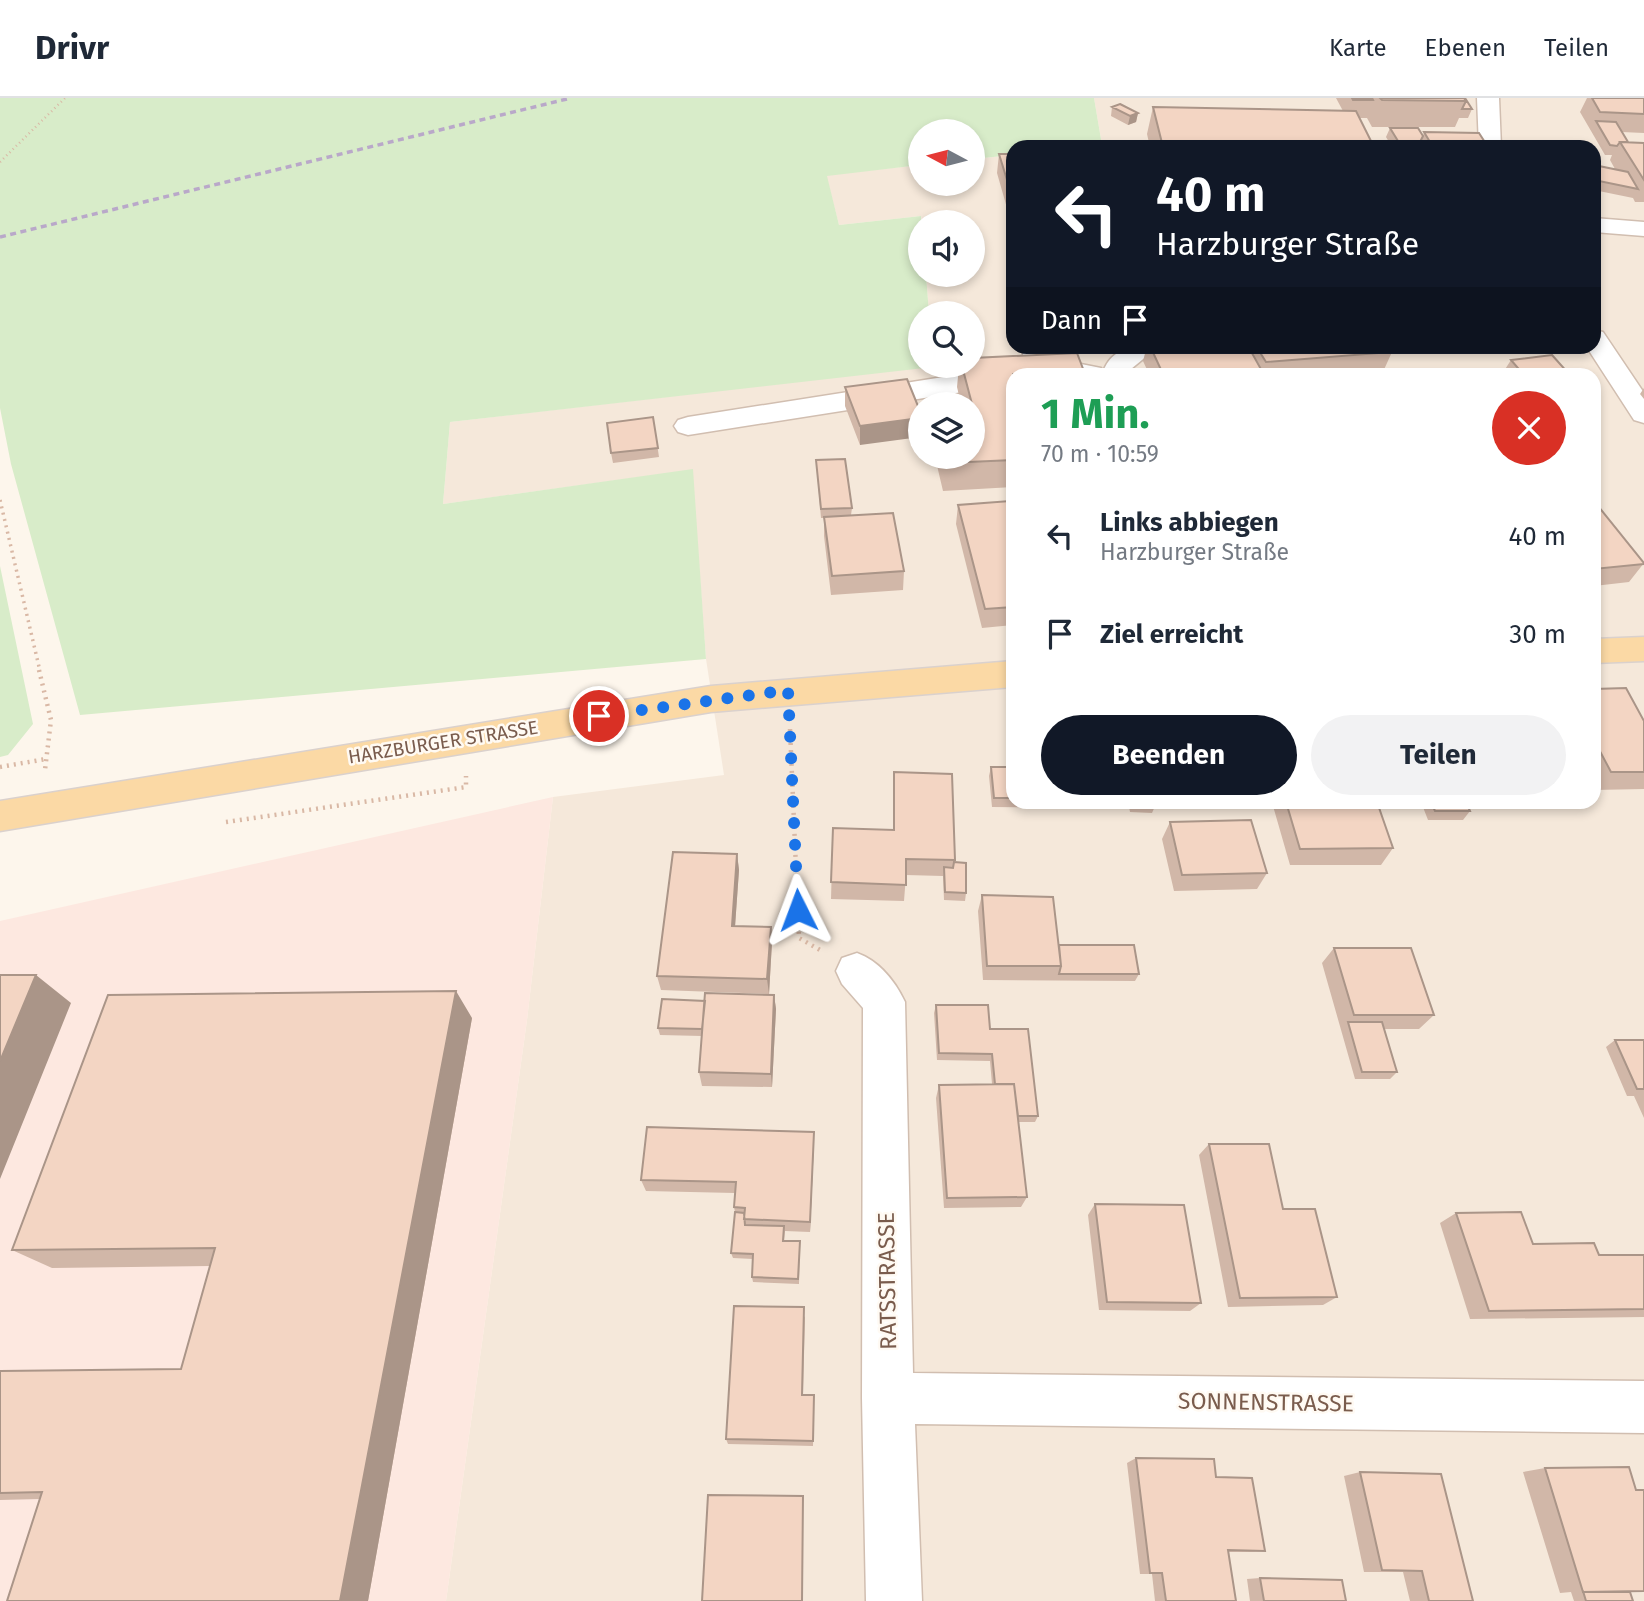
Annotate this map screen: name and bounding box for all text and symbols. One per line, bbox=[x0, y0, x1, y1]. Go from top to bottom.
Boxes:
text: Drivr bbox=[35, 28, 109, 68]
text: Karte bbox=[1329, 34, 1387, 62]
text: Ebenen bbox=[1425, 34, 1506, 62]
text: Teilen bbox=[1544, 34, 1609, 62]
north arrow bbox=[908, 119, 985, 196]
map controls bbox=[908, 119, 985, 469]
text: 40 m bbox=[1156, 165, 1265, 224]
icon: left bbox=[1041, 168, 1132, 259]
button: sound bbox=[908, 210, 985, 287]
text: Harzburger Straße bbox=[1156, 225, 1419, 263]
button: search bbox=[908, 301, 985, 378]
icon: arrive bbox=[1116, 301, 1154, 339]
text: Dann bbox=[1041, 305, 1102, 336]
text: 1 Min. bbox=[1041, 389, 1150, 439]
button: close bbox=[1492, 391, 1566, 465]
button: layers bbox=[908, 392, 985, 469]
text: 70 m · 10:59 bbox=[1041, 440, 1159, 468]
text: Links abbiegen bbox=[1100, 507, 1279, 538]
icon: left bbox=[1041, 517, 1079, 555]
text: 40 m bbox=[1508, 521, 1566, 552]
text: Harzburger Straße bbox=[1100, 538, 1289, 566]
icon: arrive bbox=[1041, 615, 1079, 653]
text: Ziel erreicht bbox=[1100, 619, 1243, 650]
text: 30 m bbox=[1509, 619, 1566, 650]
pin bbox=[569, 686, 629, 746]
icon: arrive bbox=[580, 697, 618, 735]
button: Beenden bbox=[1041, 715, 1297, 795]
button: Teilen bbox=[1311, 715, 1566, 795]
street label: HARZBURGER STRASSE bbox=[346, 716, 540, 768]
position arrow bbox=[761, 873, 835, 947]
street label: RATSSTRASSE bbox=[872, 1212, 902, 1350]
street label: SONNENSTRASSE bbox=[1178, 1386, 1354, 1418]

